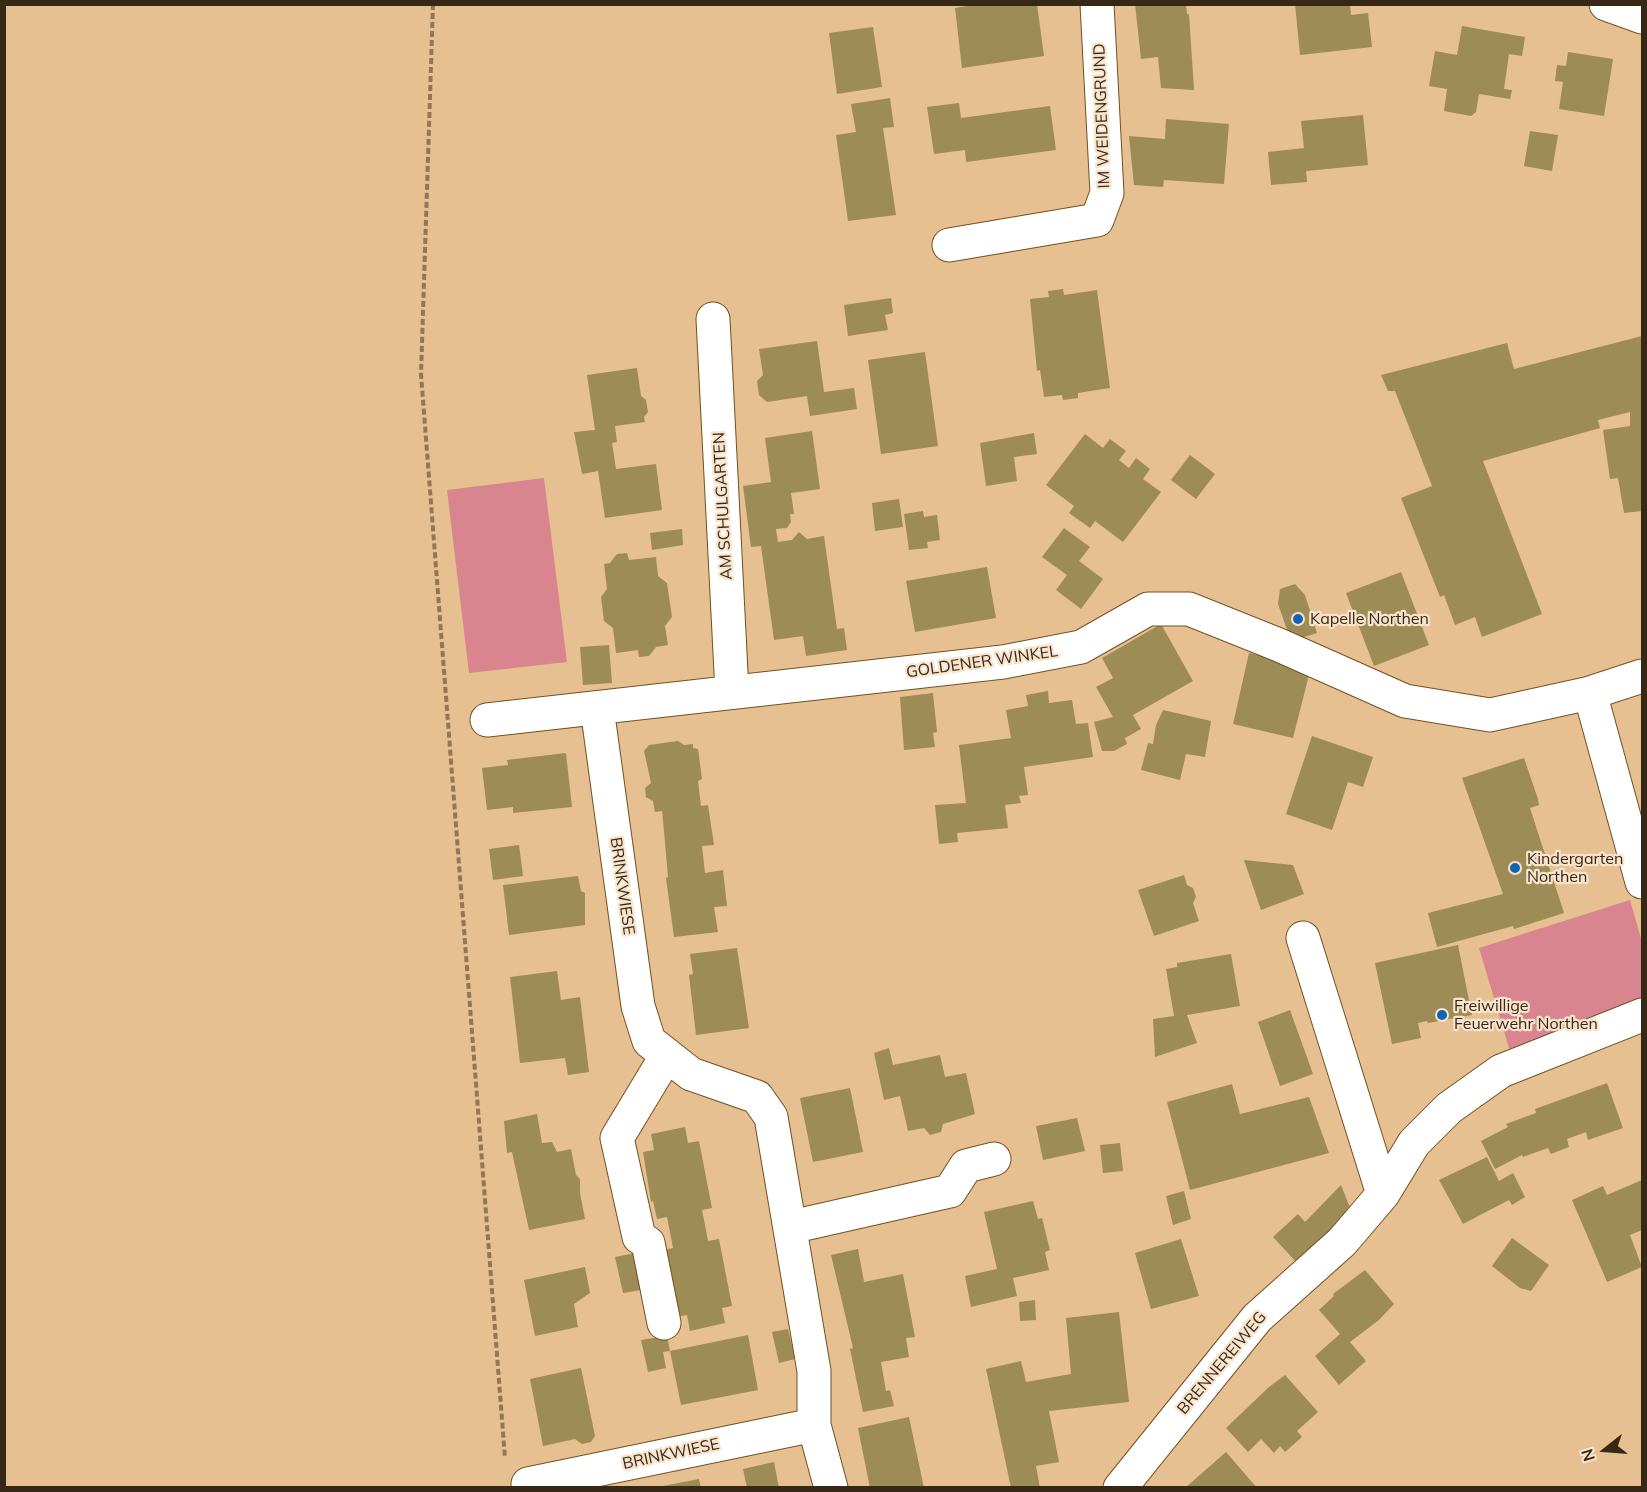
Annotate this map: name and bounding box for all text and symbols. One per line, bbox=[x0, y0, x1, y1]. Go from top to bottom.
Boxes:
street label: IM WEIDENGRUND bbox=[1090, 43, 1114, 189]
street label: AM SCHULGARTEN bbox=[710, 432, 736, 580]
place label: Kapelle Northen bbox=[1310, 609, 1429, 629]
marker: Kapelle Northen bbox=[1291, 612, 1305, 626]
street label: GOLDENER WINKEL bbox=[905, 642, 1059, 682]
street label: BRINKWIESE bbox=[606, 836, 638, 936]
place label: Kindergarten Northen bbox=[1527, 849, 1623, 887]
marker: Kindergarten Northen bbox=[1508, 861, 1522, 875]
place label: Freiwillige Feuerwehr Northen bbox=[1454, 996, 1598, 1034]
marker: Freiwillige Feuerwehr Northen bbox=[1435, 1008, 1449, 1022]
street label: BRENNEREIWEG bbox=[1173, 1308, 1271, 1418]
north arrow bbox=[1575, 1420, 1635, 1480]
street label: BRINKWIESE bbox=[621, 1434, 721, 1474]
text: N bbox=[1576, 1447, 1599, 1464]

